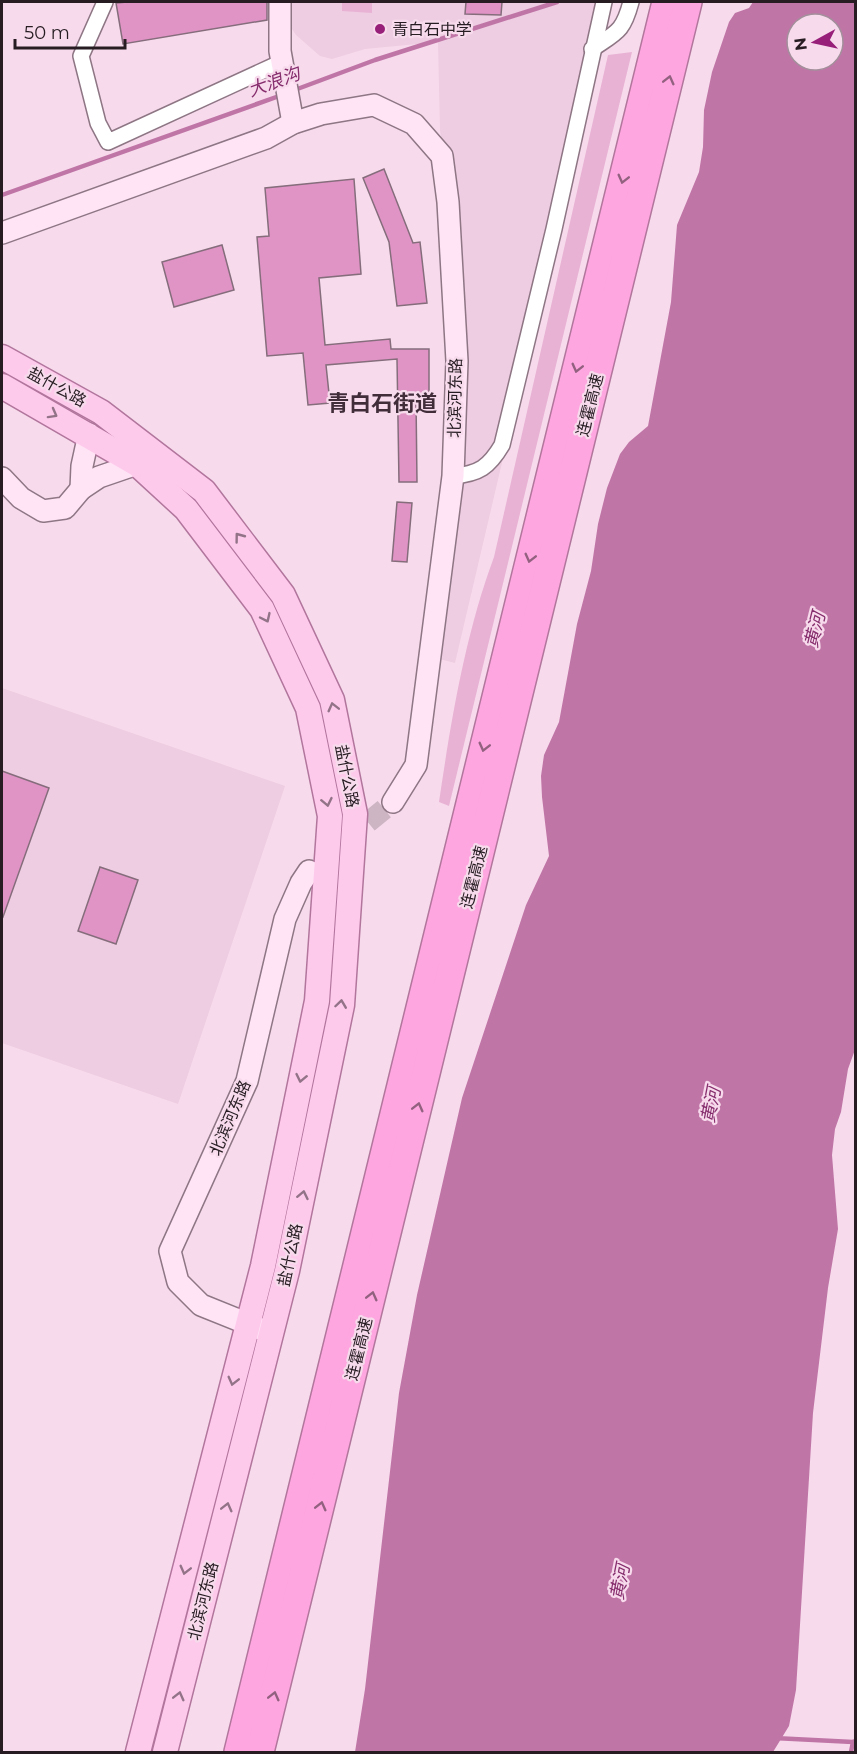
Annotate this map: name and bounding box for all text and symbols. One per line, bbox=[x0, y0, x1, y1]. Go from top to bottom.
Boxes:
scale bar bbox=[15, 12, 124, 50]
north arrow bbox=[785, 12, 845, 72]
place label: 青白石中学 bbox=[392, 20, 472, 39]
text: 50 m bbox=[24, 22, 70, 44]
marker: 青白石中学 bbox=[373, 22, 387, 36]
text: N bbox=[790, 36, 811, 52]
water label: 大浪沟 bbox=[245, 62, 305, 102]
one-way arrow bbox=[662, 75, 675, 85]
one-way arrow bbox=[618, 174, 631, 184]
street label: 北滨河东路 bbox=[445, 358, 465, 438]
street label: 盐什公路 bbox=[24, 363, 90, 411]
one-way arrow bbox=[571, 363, 584, 373]
street label: 连霍高速 bbox=[573, 372, 607, 438]
district label: 青白石街道 bbox=[327, 390, 437, 417]
one-way arrow bbox=[46, 407, 57, 418]
one-way arrow bbox=[236, 533, 247, 544]
one-way arrow bbox=[525, 553, 538, 563]
water label: 黄河 bbox=[800, 607, 831, 650]
one-way arrow bbox=[258, 611, 270, 622]
one-way arrow bbox=[327, 702, 340, 712]
one-way arrow bbox=[479, 742, 492, 752]
street label: 盐什公路 bbox=[332, 743, 362, 809]
one-way arrow bbox=[320, 796, 333, 806]
street label: 连霍高速 bbox=[457, 844, 491, 910]
one-way arrow bbox=[335, 999, 347, 1008]
one-way arrow bbox=[295, 1073, 308, 1083]
street label: 北滨河东路 bbox=[206, 1077, 254, 1159]
water label: 黄河 bbox=[697, 1082, 726, 1125]
one-way arrow bbox=[411, 1102, 424, 1112]
one-way arrow bbox=[296, 1190, 309, 1200]
street label: 盐什公路 bbox=[274, 1222, 306, 1288]
one-way arrow bbox=[364, 1292, 377, 1302]
street label: 连霍高速 bbox=[342, 1316, 376, 1382]
one-way arrow bbox=[228, 1376, 241, 1386]
one-way arrow bbox=[313, 1501, 326, 1511]
one-way arrow bbox=[220, 1502, 233, 1512]
water label: 黄河 bbox=[606, 1559, 635, 1602]
street label: 北滨河东路 bbox=[184, 1560, 222, 1642]
one-way arrow bbox=[180, 1564, 192, 1575]
one-way arrow bbox=[172, 1691, 184, 1702]
one-way arrow bbox=[267, 1691, 280, 1701]

